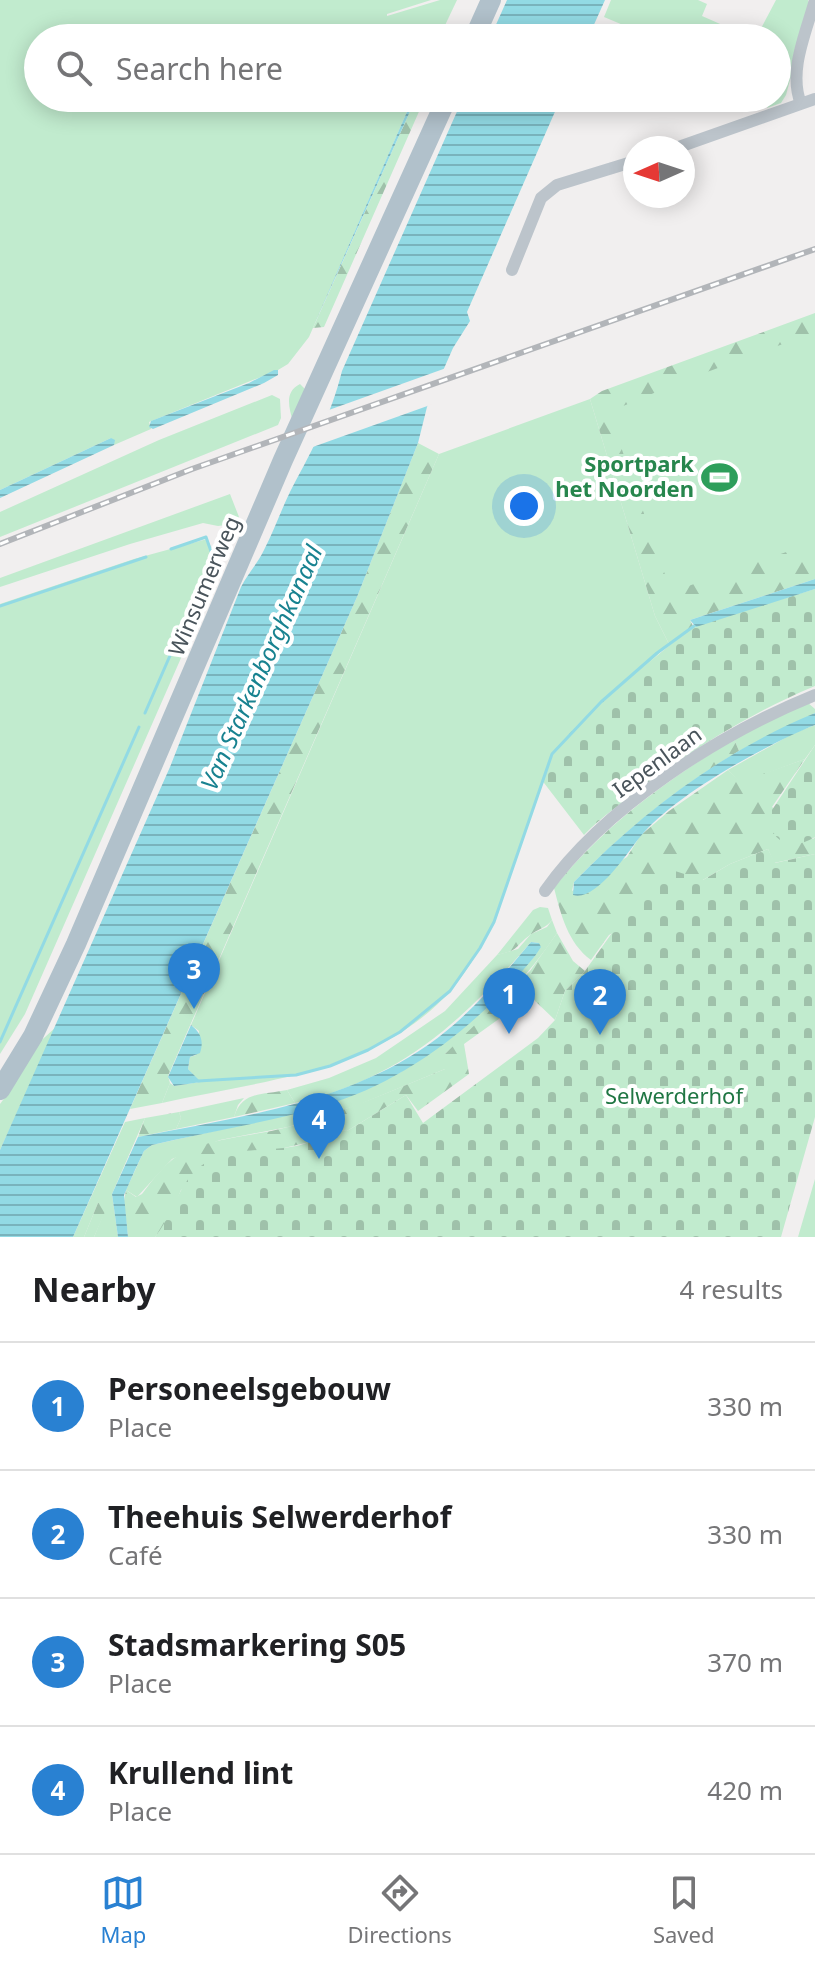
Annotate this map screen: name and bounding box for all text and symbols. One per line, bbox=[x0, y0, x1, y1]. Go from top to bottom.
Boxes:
search box bbox=[24, 24, 791, 112]
icon: search bbox=[52, 46, 96, 90]
text: Search here bbox=[116, 48, 283, 89]
north arrow bbox=[623, 136, 695, 208]
place label: Sportpark het Noorden bbox=[555, 448, 694, 503]
sports icon: Sportpark het Noorden bbox=[701, 458, 739, 496]
your location bbox=[504, 486, 544, 526]
street label: Winsumerweg bbox=[160, 511, 246, 660]
water label: Van Starkenborghkanaal bbox=[192, 539, 330, 795]
street label: Iepenlaan bbox=[606, 719, 707, 804]
pin: 3 bbox=[168, 943, 220, 1009]
pin: 1 bbox=[483, 968, 535, 1034]
pin: 2 bbox=[574, 969, 626, 1035]
park label: Selwerderhof bbox=[605, 1080, 744, 1110]
pin: 4 bbox=[293, 1093, 345, 1159]
text: Nearby bbox=[32, 1266, 156, 1312]
text: 4 results bbox=[679, 1271, 783, 1307]
text: Personeelsgebouw bbox=[108, 1368, 391, 1409]
text: 1 bbox=[51, 1388, 65, 1424]
text: 330 m bbox=[707, 1388, 783, 1424]
text: Place bbox=[108, 1409, 172, 1445]
text: Theehuis Selwerderhof bbox=[108, 1496, 451, 1537]
text: 2 bbox=[51, 1516, 65, 1552]
text: 330 m bbox=[707, 1516, 783, 1552]
text: Café bbox=[108, 1537, 163, 1573]
text: Stadsmarkering S05 bbox=[108, 1624, 406, 1665]
text: 3 bbox=[51, 1644, 65, 1680]
text: 370 m bbox=[707, 1644, 783, 1680]
text: Place bbox=[108, 1665, 172, 1701]
text: Krullend lint bbox=[108, 1752, 293, 1793]
text: 4 bbox=[51, 1772, 65, 1808]
text: 420 m bbox=[707, 1772, 783, 1808]
text: Place bbox=[108, 1793, 172, 1829]
tab: Map bbox=[101, 1871, 146, 1949]
tab: Directions bbox=[347, 1871, 452, 1949]
tab: Saved bbox=[653, 1871, 714, 1949]

